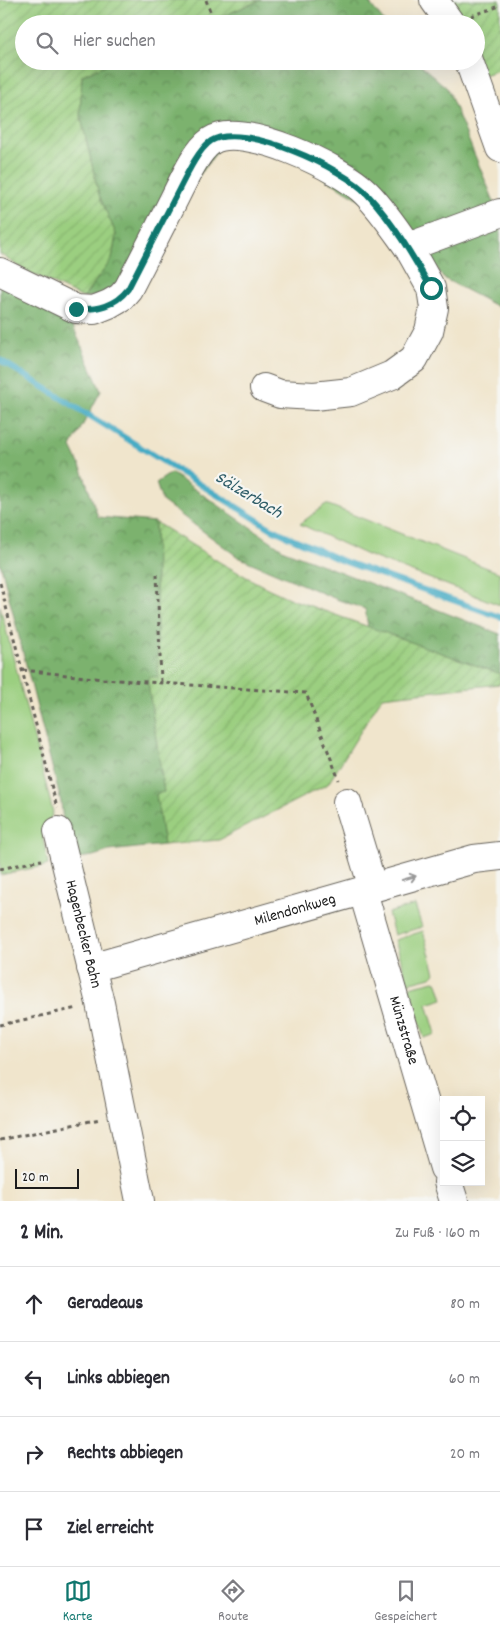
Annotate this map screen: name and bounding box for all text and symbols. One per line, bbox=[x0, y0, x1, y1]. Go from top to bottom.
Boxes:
search box bbox=[15, 15, 485, 70]
icon: search bbox=[33, 29, 61, 57]
text: Hier suchen bbox=[73, 29, 156, 56]
route start bbox=[420, 277, 443, 300]
route end bbox=[65, 298, 88, 321]
water label: Sälzerbach bbox=[210, 466, 287, 526]
one-way arrow bbox=[401, 872, 417, 882]
street label: Hagenbecker Bahn bbox=[59, 877, 107, 990]
street label: Milendonkweg bbox=[252, 887, 338, 932]
street label: Münzstraße bbox=[383, 993, 425, 1067]
map controls bbox=[440, 1096, 485, 1186]
button: locate bbox=[440, 1096, 485, 1141]
button: layers bbox=[440, 1141, 485, 1186]
scale bar bbox=[15, 1166, 79, 1189]
text: 20 m bbox=[22, 1168, 49, 1188]
text: 2 Min. bbox=[20, 1219, 63, 1249]
text: Zu Fuß · 160 m bbox=[395, 1222, 480, 1245]
icon: ahead bbox=[20, 1290, 48, 1318]
text: Geradeaus bbox=[67, 1291, 143, 1318]
text: 80 m bbox=[450, 1293, 480, 1316]
icon: left bbox=[20, 1365, 48, 1393]
text: Links abbiegen bbox=[67, 1366, 170, 1393]
text: 60 m bbox=[449, 1368, 480, 1391]
icon: right bbox=[20, 1440, 48, 1468]
text: Rechts abbiegen bbox=[67, 1441, 183, 1468]
text: 20 m bbox=[450, 1443, 480, 1466]
icon: arrive bbox=[20, 1515, 48, 1543]
text: Ziel erreicht bbox=[67, 1516, 154, 1543]
tab: Karte bbox=[63, 1577, 92, 1627]
tab: Route bbox=[218, 1577, 249, 1627]
tab: Gespeichert bbox=[374, 1577, 437, 1627]

